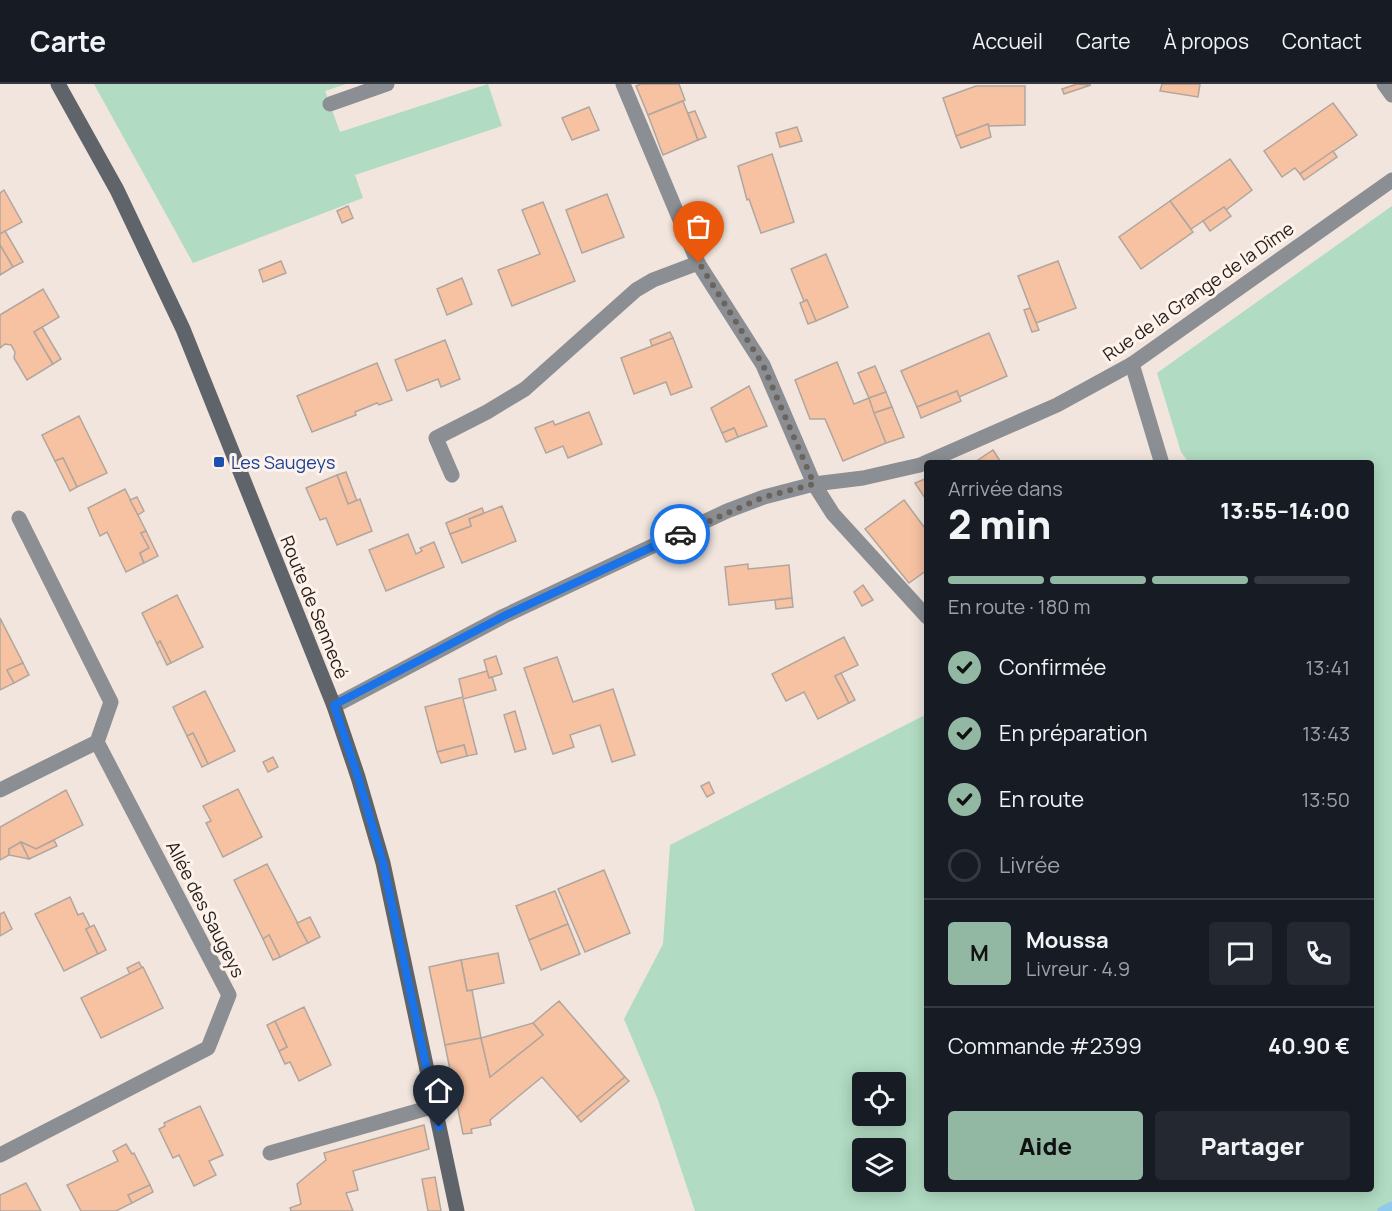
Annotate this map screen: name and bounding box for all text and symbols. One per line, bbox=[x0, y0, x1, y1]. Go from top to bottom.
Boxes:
text: Carte bbox=[30, 22, 106, 60]
text: Accueil bbox=[972, 27, 1043, 55]
text: Carte bbox=[1076, 27, 1130, 55]
text: À propos bbox=[1163, 27, 1249, 55]
text: Contact bbox=[1282, 27, 1362, 55]
pin bbox=[673, 201, 724, 263]
icon: bag bbox=[682, 210, 715, 243]
street label: Rue de la Grange de la Dîme bbox=[1098, 216, 1298, 366]
place label: Les Saugeys bbox=[231, 450, 336, 474]
marker: Les Saugeys bbox=[212, 455, 226, 469]
text: Arrivée dans bbox=[948, 475, 1063, 502]
text: 13:55–14:00 bbox=[1220, 496, 1350, 526]
text: 2 min bbox=[948, 497, 1051, 551]
courier bbox=[650, 504, 710, 564]
icon: car bbox=[664, 518, 697, 551]
street label: Route de Sennecé bbox=[275, 532, 355, 682]
text: En route · 180 m bbox=[948, 593, 1090, 620]
icon: check bbox=[948, 651, 981, 684]
text: Confirmée bbox=[999, 652, 1106, 682]
text: 13:41 bbox=[1306, 654, 1350, 681]
icon: check bbox=[948, 717, 981, 750]
text: En préparation bbox=[999, 718, 1147, 748]
text: 13:43 bbox=[1302, 720, 1350, 747]
icon: check bbox=[948, 783, 981, 816]
text: En route bbox=[999, 784, 1084, 814]
text: 13:50 bbox=[1301, 786, 1350, 813]
street label: Allée des Saugeys bbox=[161, 837, 251, 981]
text: Livrée bbox=[999, 850, 1060, 880]
button: chat bbox=[1209, 922, 1272, 985]
button: phone bbox=[1287, 922, 1350, 985]
text: Moussa bbox=[1026, 925, 1109, 955]
text: M bbox=[970, 938, 989, 968]
text: Livreur · 4.9 bbox=[1026, 955, 1130, 982]
text: Commande #2399 bbox=[948, 1031, 1142, 1061]
text: 40.90 € bbox=[1268, 1031, 1350, 1061]
pin bbox=[413, 1065, 464, 1127]
map controls bbox=[852, 1072, 906, 1192]
button: locate bbox=[852, 1072, 906, 1126]
icon: home bbox=[422, 1074, 455, 1107]
button: Aide bbox=[948, 1111, 1143, 1180]
button: Partager bbox=[1155, 1111, 1350, 1180]
button: layers bbox=[852, 1138, 906, 1192]

